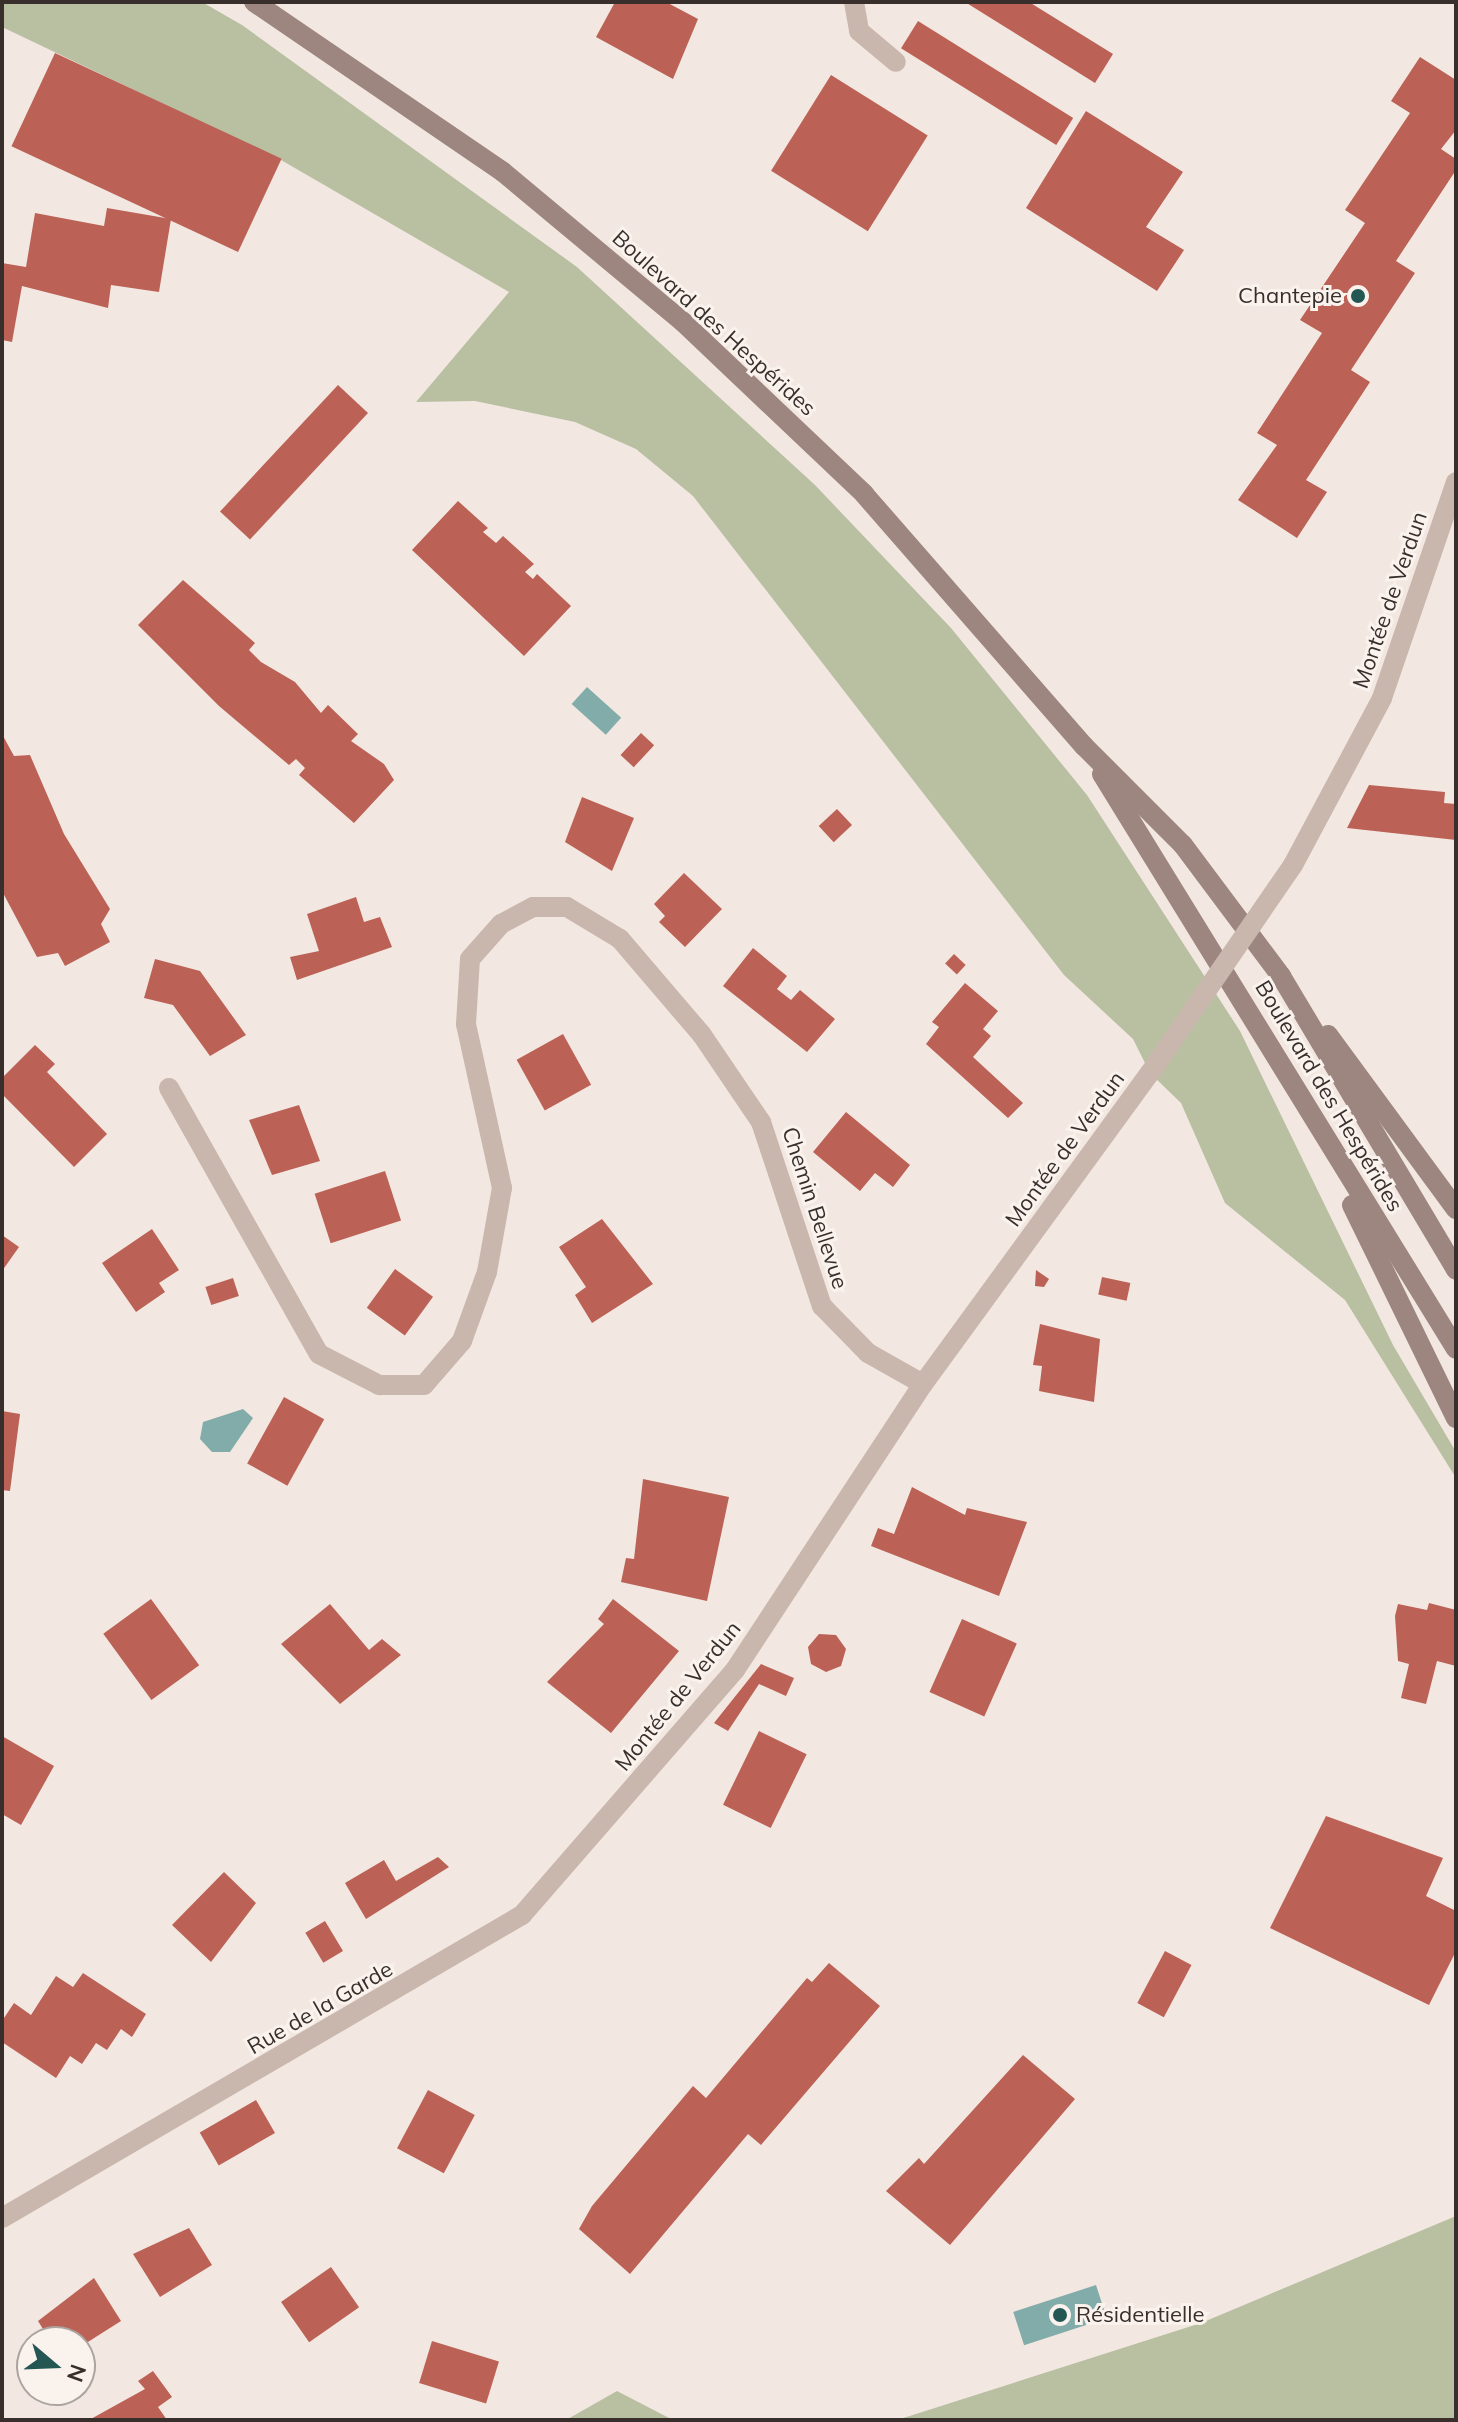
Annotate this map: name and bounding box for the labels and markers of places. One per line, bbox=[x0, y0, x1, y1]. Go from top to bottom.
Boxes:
place label: Chantepie bbox=[1238, 283, 1342, 309]
marker: Chantepie bbox=[1349, 287, 1367, 305]
place label: Résidentielle bbox=[1076, 2302, 1204, 2328]
marker: Résidentielle bbox=[1051, 2306, 1069, 2324]

